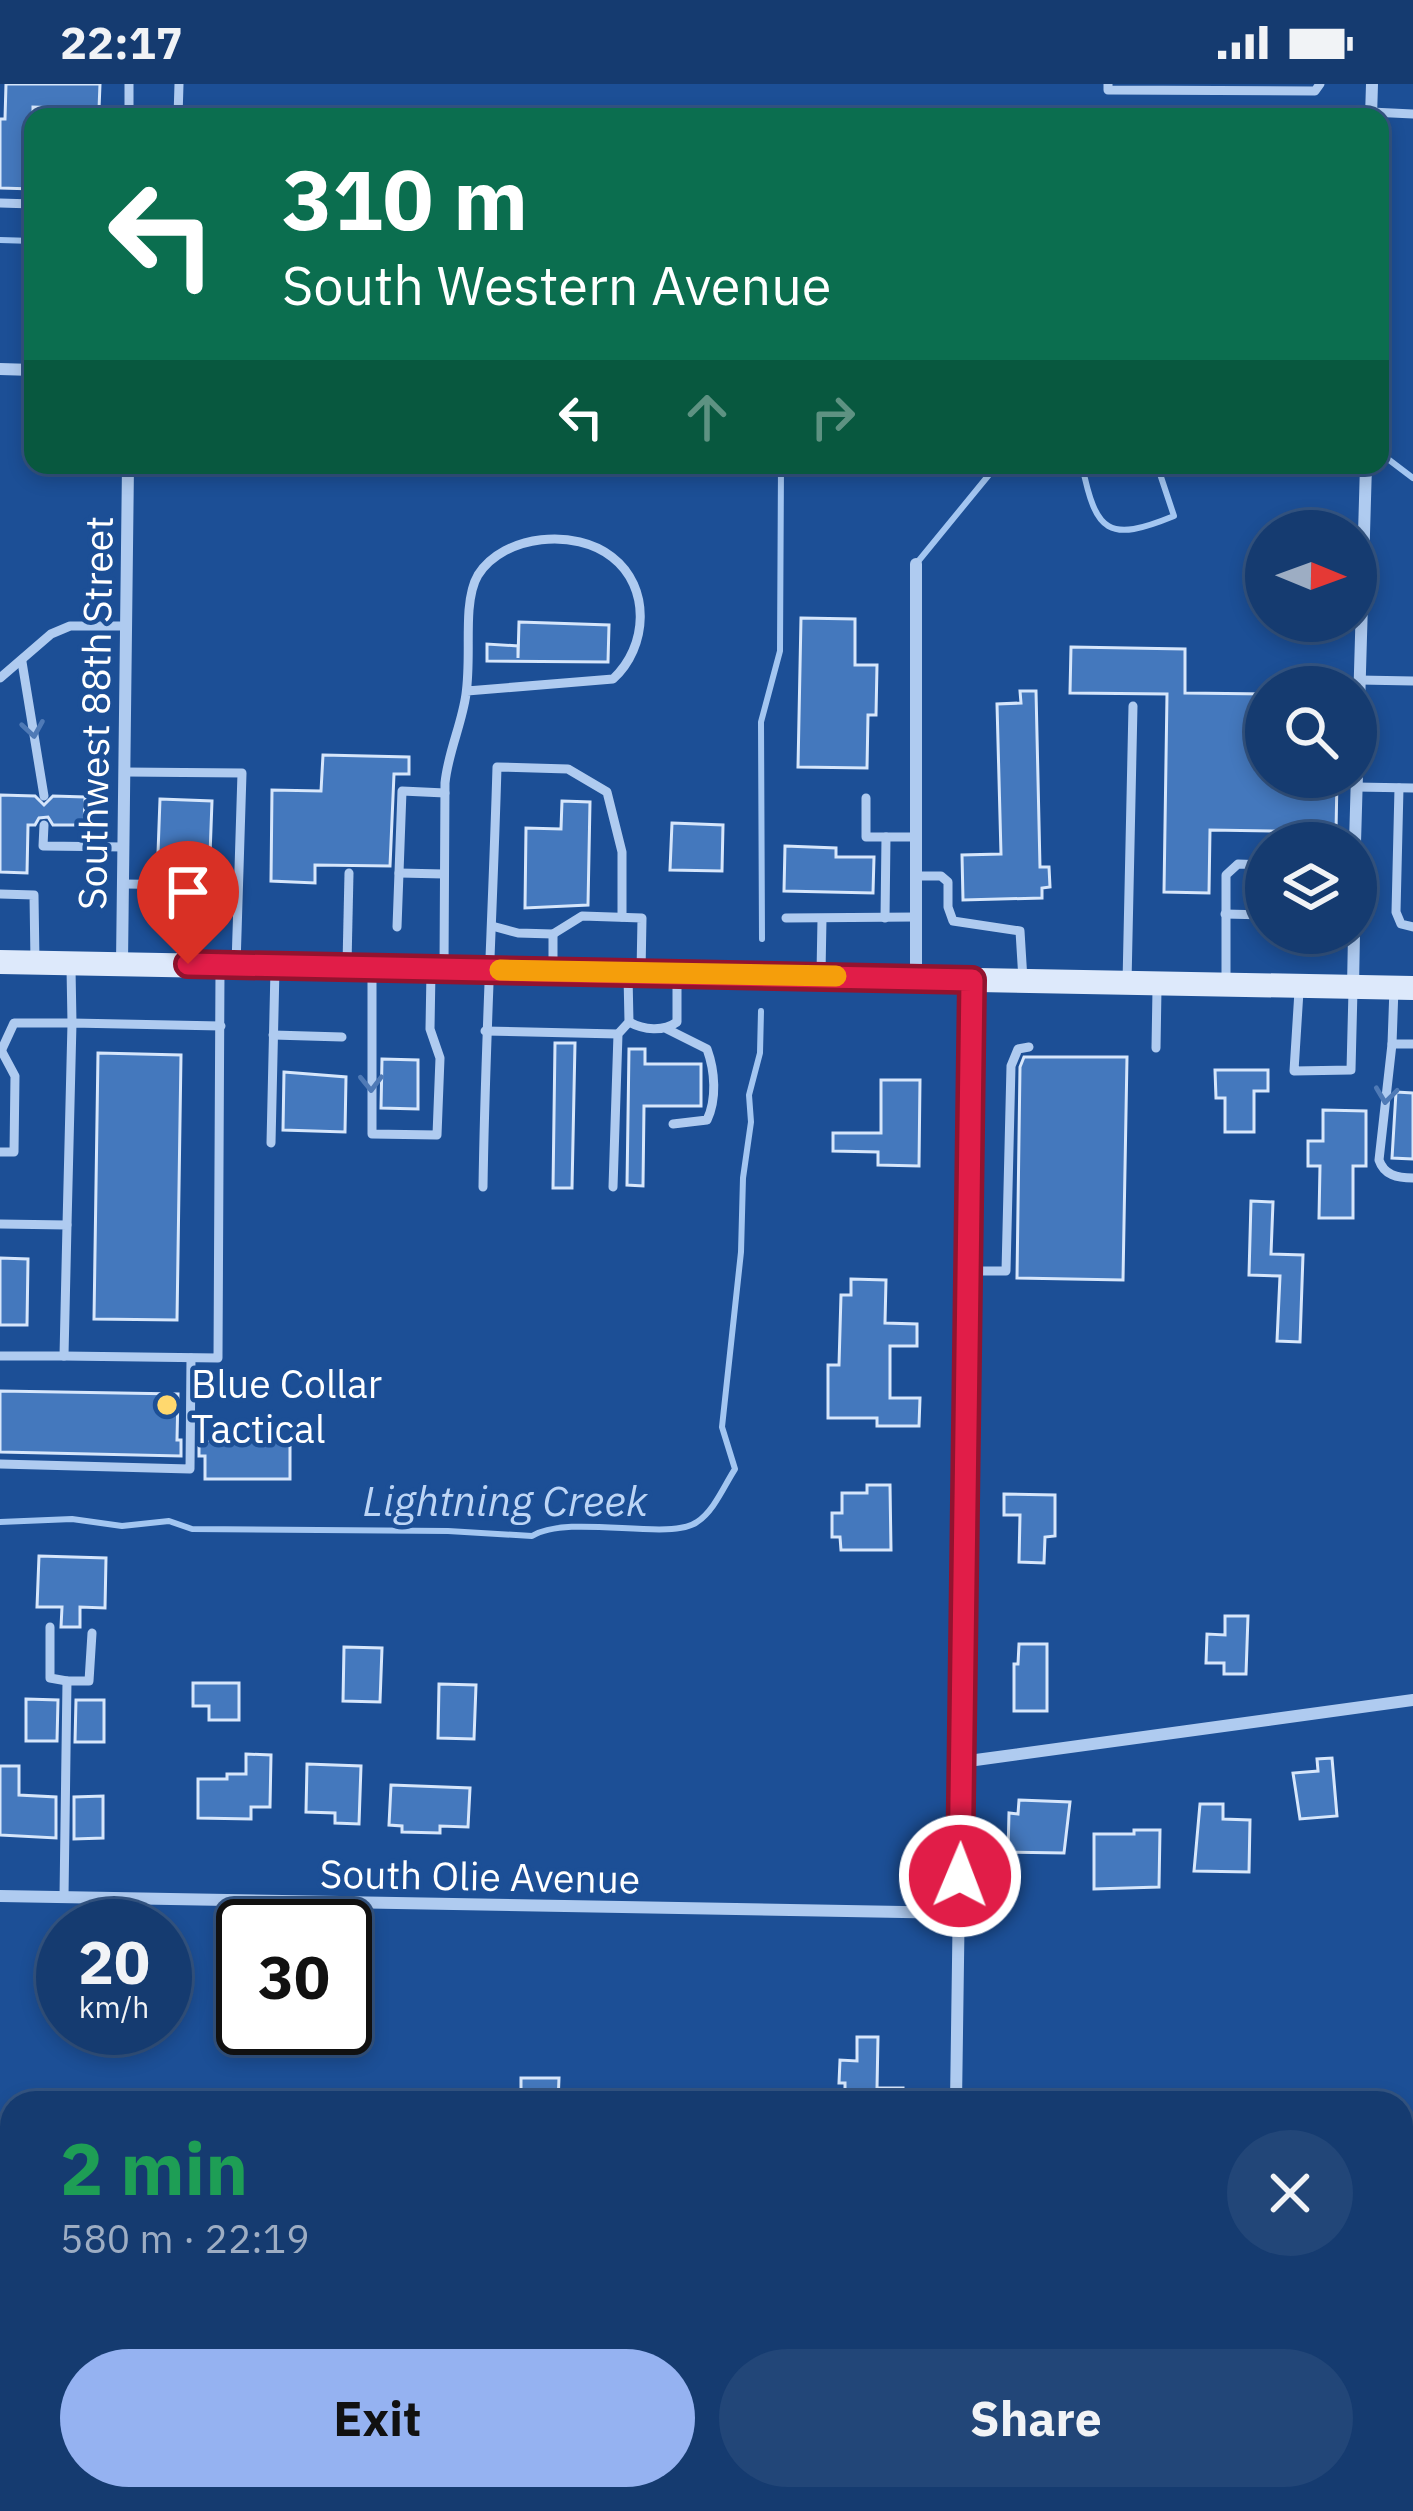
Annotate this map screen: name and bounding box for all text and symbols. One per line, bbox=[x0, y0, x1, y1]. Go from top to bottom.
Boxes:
text: 22:17 bbox=[60, 13, 183, 71]
text: 310 m bbox=[282, 144, 528, 253]
icon: left bbox=[84, 156, 240, 312]
text: South Western Avenue bbox=[282, 250, 831, 320]
icon: left bbox=[548, 384, 614, 450]
icon: ahead bbox=[674, 384, 740, 450]
icon: right bbox=[800, 384, 866, 450]
north arrow bbox=[1245, 510, 1377, 642]
map controls bbox=[1245, 510, 1377, 954]
street label: Southwest 88th Street bbox=[66, 516, 124, 910]
button: search bbox=[1245, 666, 1377, 798]
one-way arrow bbox=[19, 719, 45, 739]
button: layers bbox=[1245, 822, 1377, 954]
pin bbox=[137, 841, 239, 964]
icon: arrive bbox=[155, 859, 221, 925]
one-way arrow bbox=[358, 1075, 384, 1093]
one-way arrow bbox=[1373, 1086, 1399, 1105]
place label: Blue Collar Tactical bbox=[191, 1358, 382, 1454]
marker: Blue Collar Tactical bbox=[154, 1392, 180, 1418]
water label: Lightning Creek bbox=[362, 1473, 649, 1528]
position arrow bbox=[897, 1813, 1023, 1939]
street label: South Olie Avenue bbox=[319, 1848, 641, 1904]
speed limit sign: 30 bbox=[216, 1899, 372, 2055]
text: 20 bbox=[78, 1922, 150, 2001]
text: km/h bbox=[79, 1987, 149, 2026]
text: 2 min bbox=[60, 2121, 248, 2215]
button: close bbox=[1227, 2130, 1353, 2256]
text: 580 m · 22:19 bbox=[60, 2213, 310, 2264]
button: Exit bbox=[60, 2349, 695, 2487]
button: Share bbox=[719, 2349, 1353, 2487]

